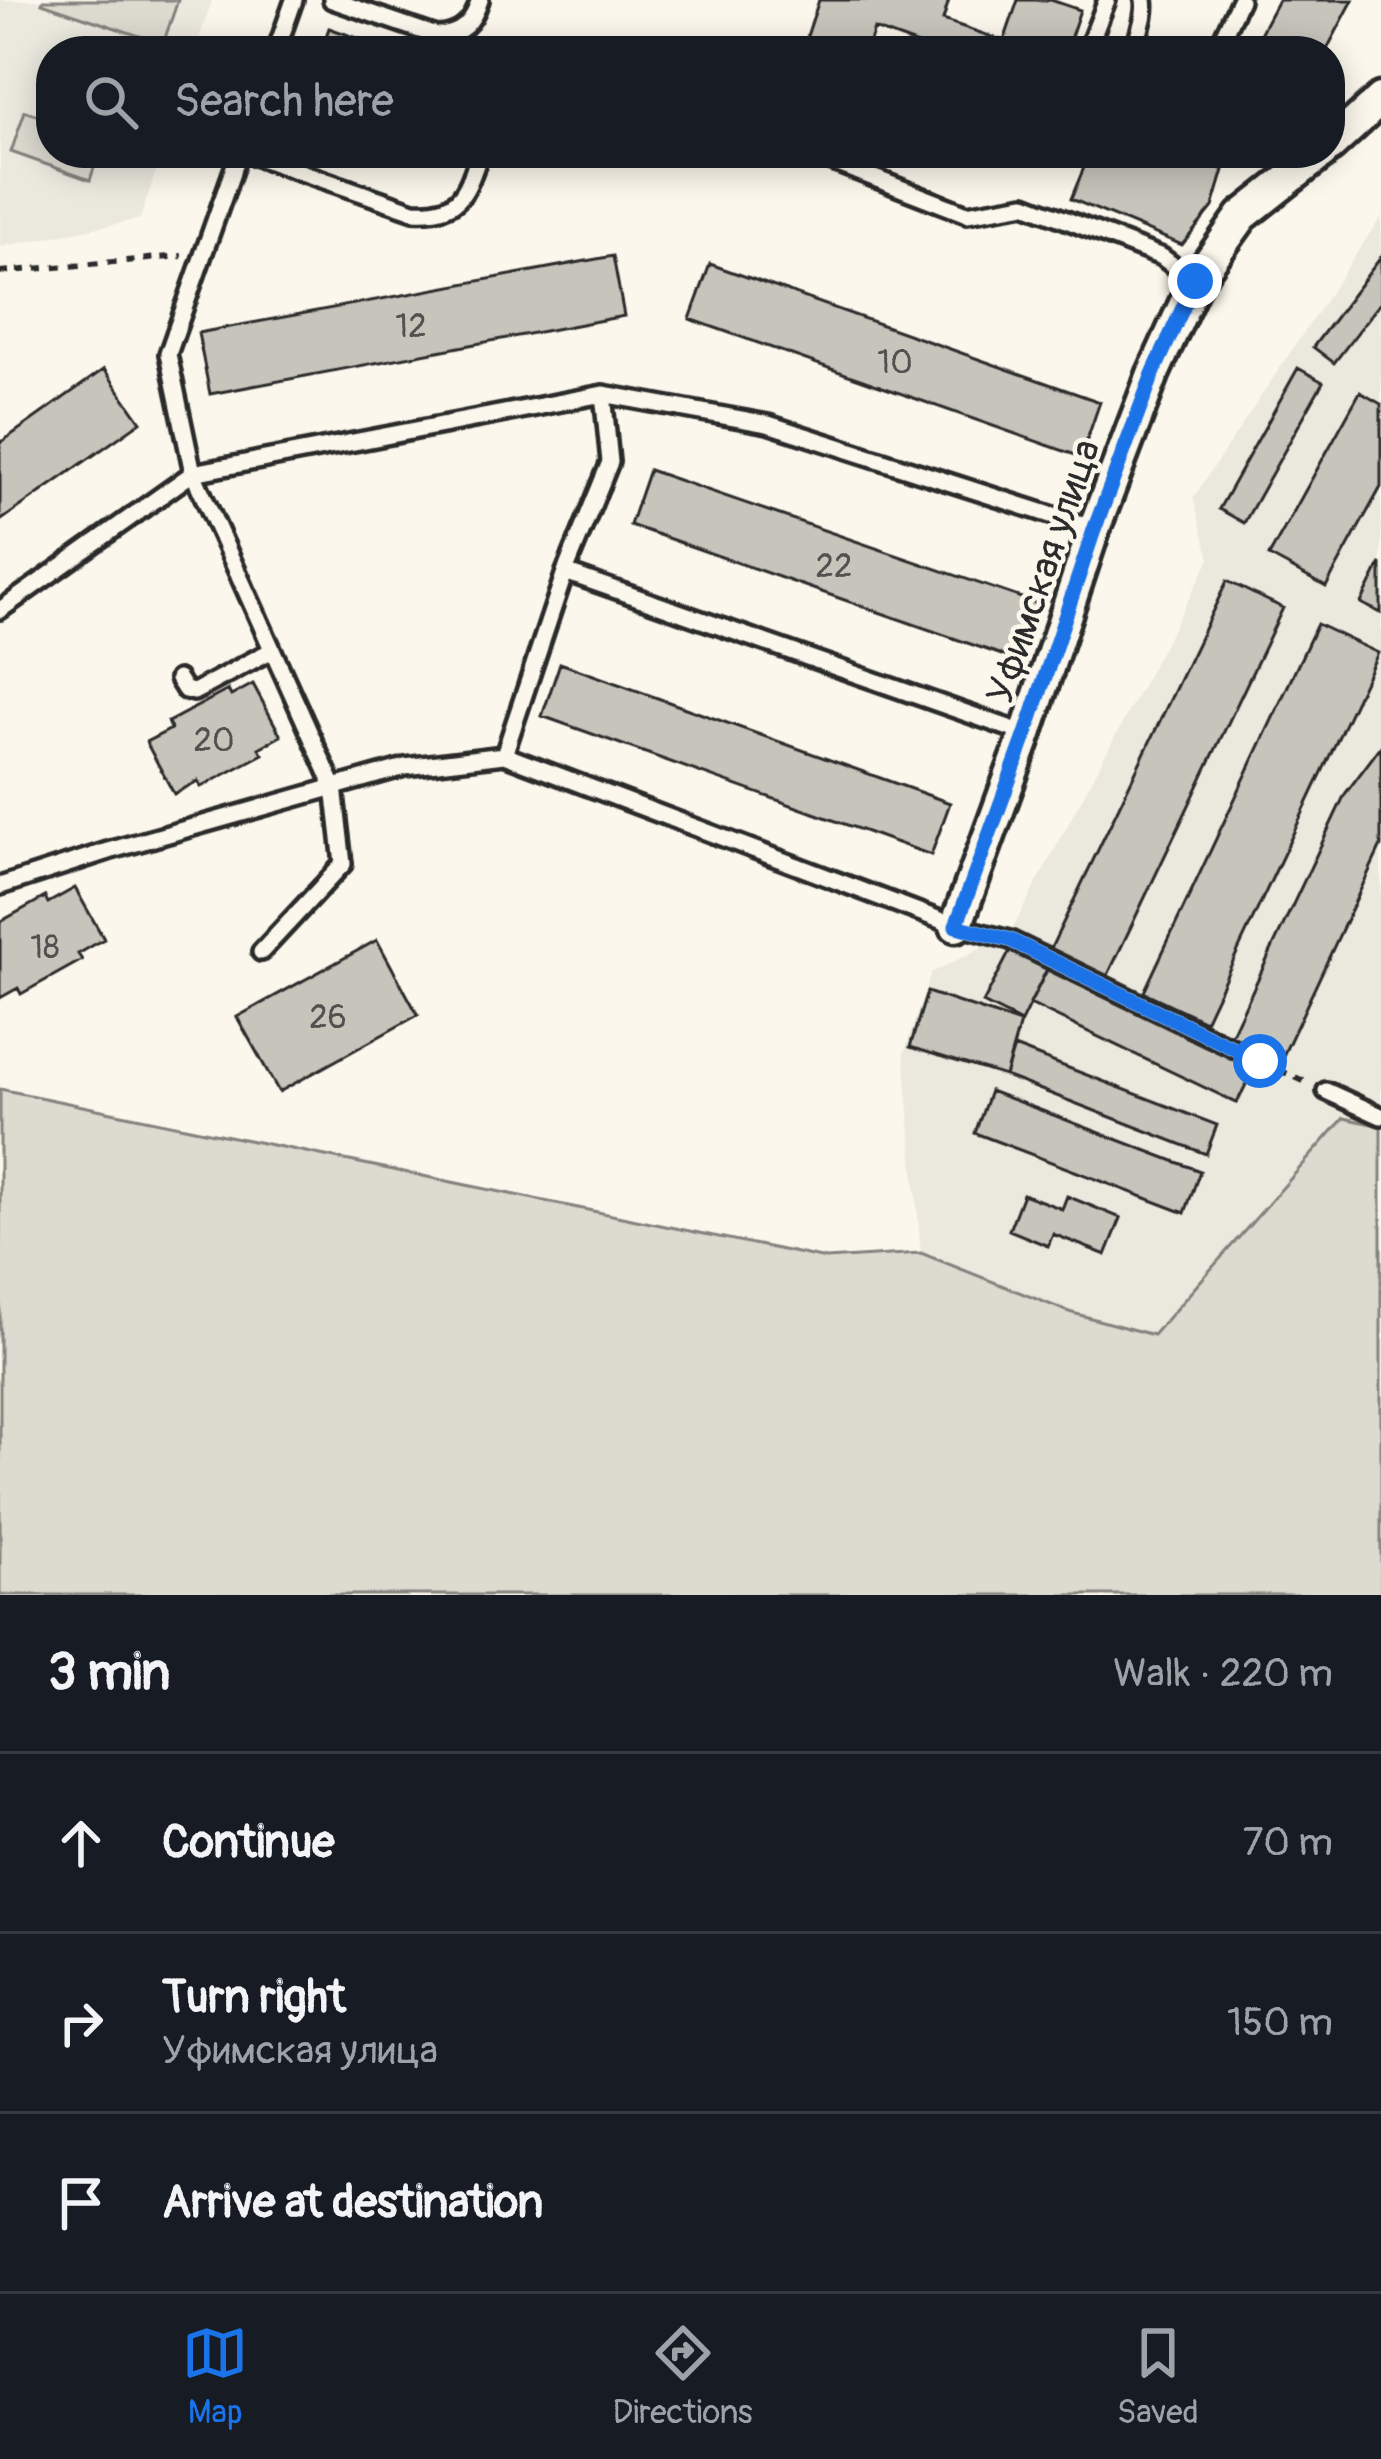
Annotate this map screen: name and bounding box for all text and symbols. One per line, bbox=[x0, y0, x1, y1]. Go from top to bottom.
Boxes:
search box bbox=[36, 36, 1345, 168]
icon: search bbox=[78, 69, 144, 135]
text: Search here bbox=[174, 74, 394, 130]
route end bbox=[1168, 254, 1222, 308]
house number: 12 bbox=[395, 306, 427, 347]
house number: 10 bbox=[877, 342, 913, 383]
street label: Уфимская улица bbox=[975, 433, 1112, 710]
house number: 22 bbox=[816, 546, 852, 587]
house number: 20 bbox=[194, 720, 235, 761]
house number: 18 bbox=[30, 927, 60, 968]
house number: 26 bbox=[309, 997, 347, 1038]
route start bbox=[1233, 1034, 1287, 1088]
text: 3 min bbox=[48, 1641, 170, 1705]
text: Walk · 220 m bbox=[1113, 1649, 1333, 1698]
icon: ahead bbox=[48, 1810, 114, 1876]
text: Continue bbox=[162, 1815, 335, 1871]
text: 70 m bbox=[1243, 1818, 1333, 1867]
text: Turn right bbox=[162, 1970, 346, 2026]
icon: right bbox=[48, 1990, 114, 2056]
text: 150 m bbox=[1227, 1998, 1333, 2047]
text: Уфимская улица bbox=[162, 2026, 438, 2075]
icon: arrive bbox=[48, 2170, 114, 2236]
text: Arrive at destination bbox=[162, 2175, 543, 2231]
tab: Map bbox=[182, 2320, 248, 2433]
tab: Directions bbox=[613, 2320, 753, 2433]
tab: Saved bbox=[1117, 2320, 1199, 2433]

